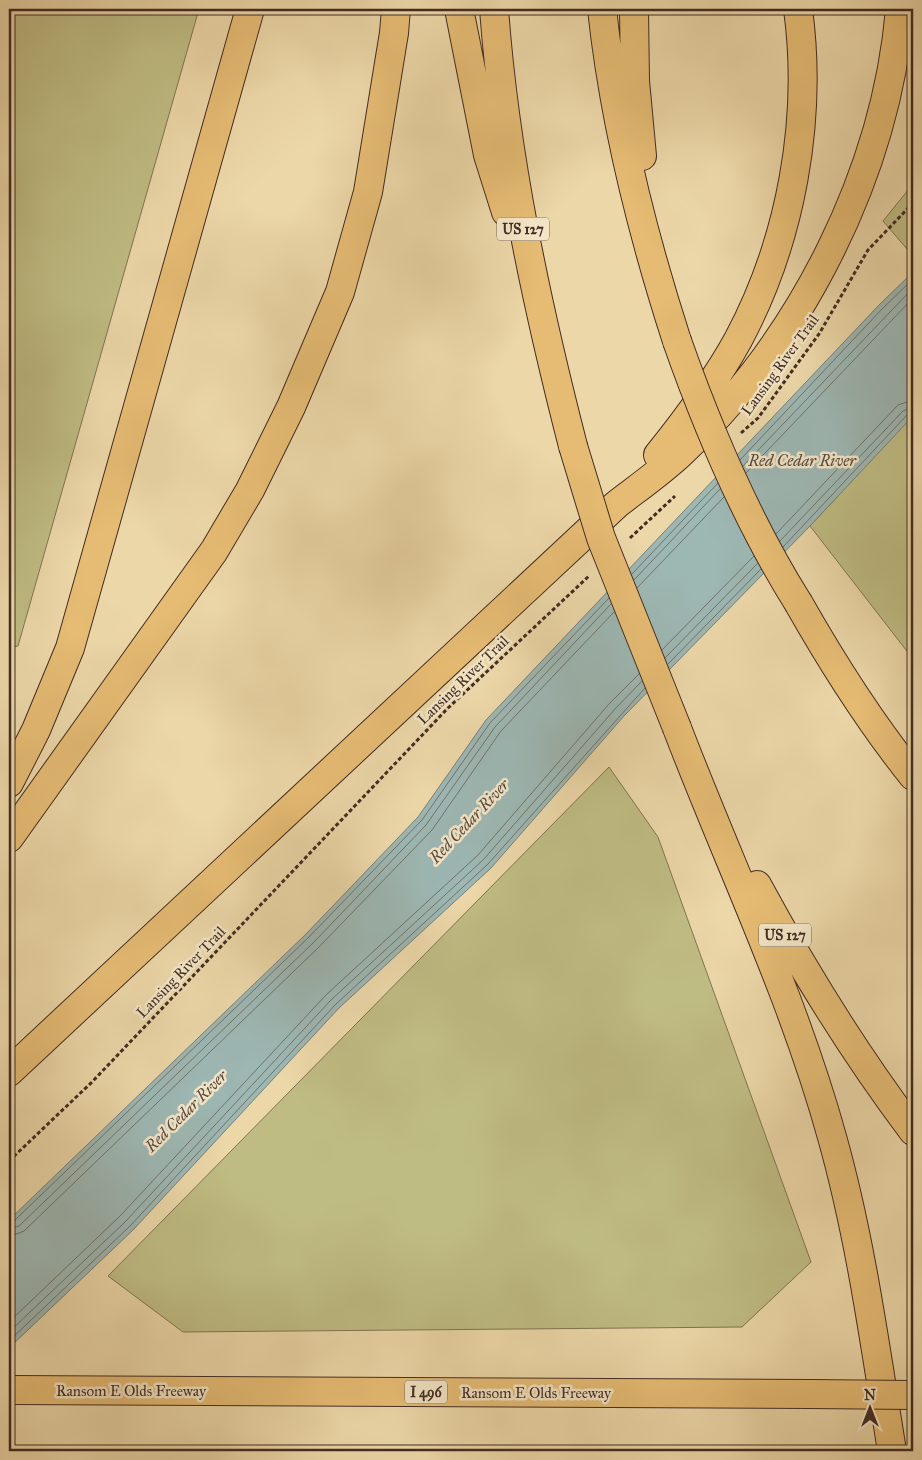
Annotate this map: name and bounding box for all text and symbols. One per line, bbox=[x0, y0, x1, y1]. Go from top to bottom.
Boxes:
road number: US 127 bbox=[497, 218, 549, 240]
street label: Lansing River Trail bbox=[737, 310, 823, 419]
water label: Red Cedar River bbox=[747, 451, 857, 470]
street label: Lansing River Trail bbox=[414, 631, 513, 728]
water label: Red Cedar River bbox=[425, 774, 514, 868]
street label: Lansing River Trail bbox=[133, 922, 230, 1021]
road number: US 127 bbox=[759, 924, 811, 946]
water label: Red Cedar River bbox=[140, 1065, 232, 1157]
road number: I 496 bbox=[405, 1380, 447, 1404]
street label: Ransom E Olds Freeway bbox=[56, 1382, 207, 1400]
north arrow bbox=[844, 1382, 894, 1432]
street label: Ransom E Olds Freeway bbox=[461, 1384, 612, 1402]
text: N bbox=[864, 1387, 876, 1404]

